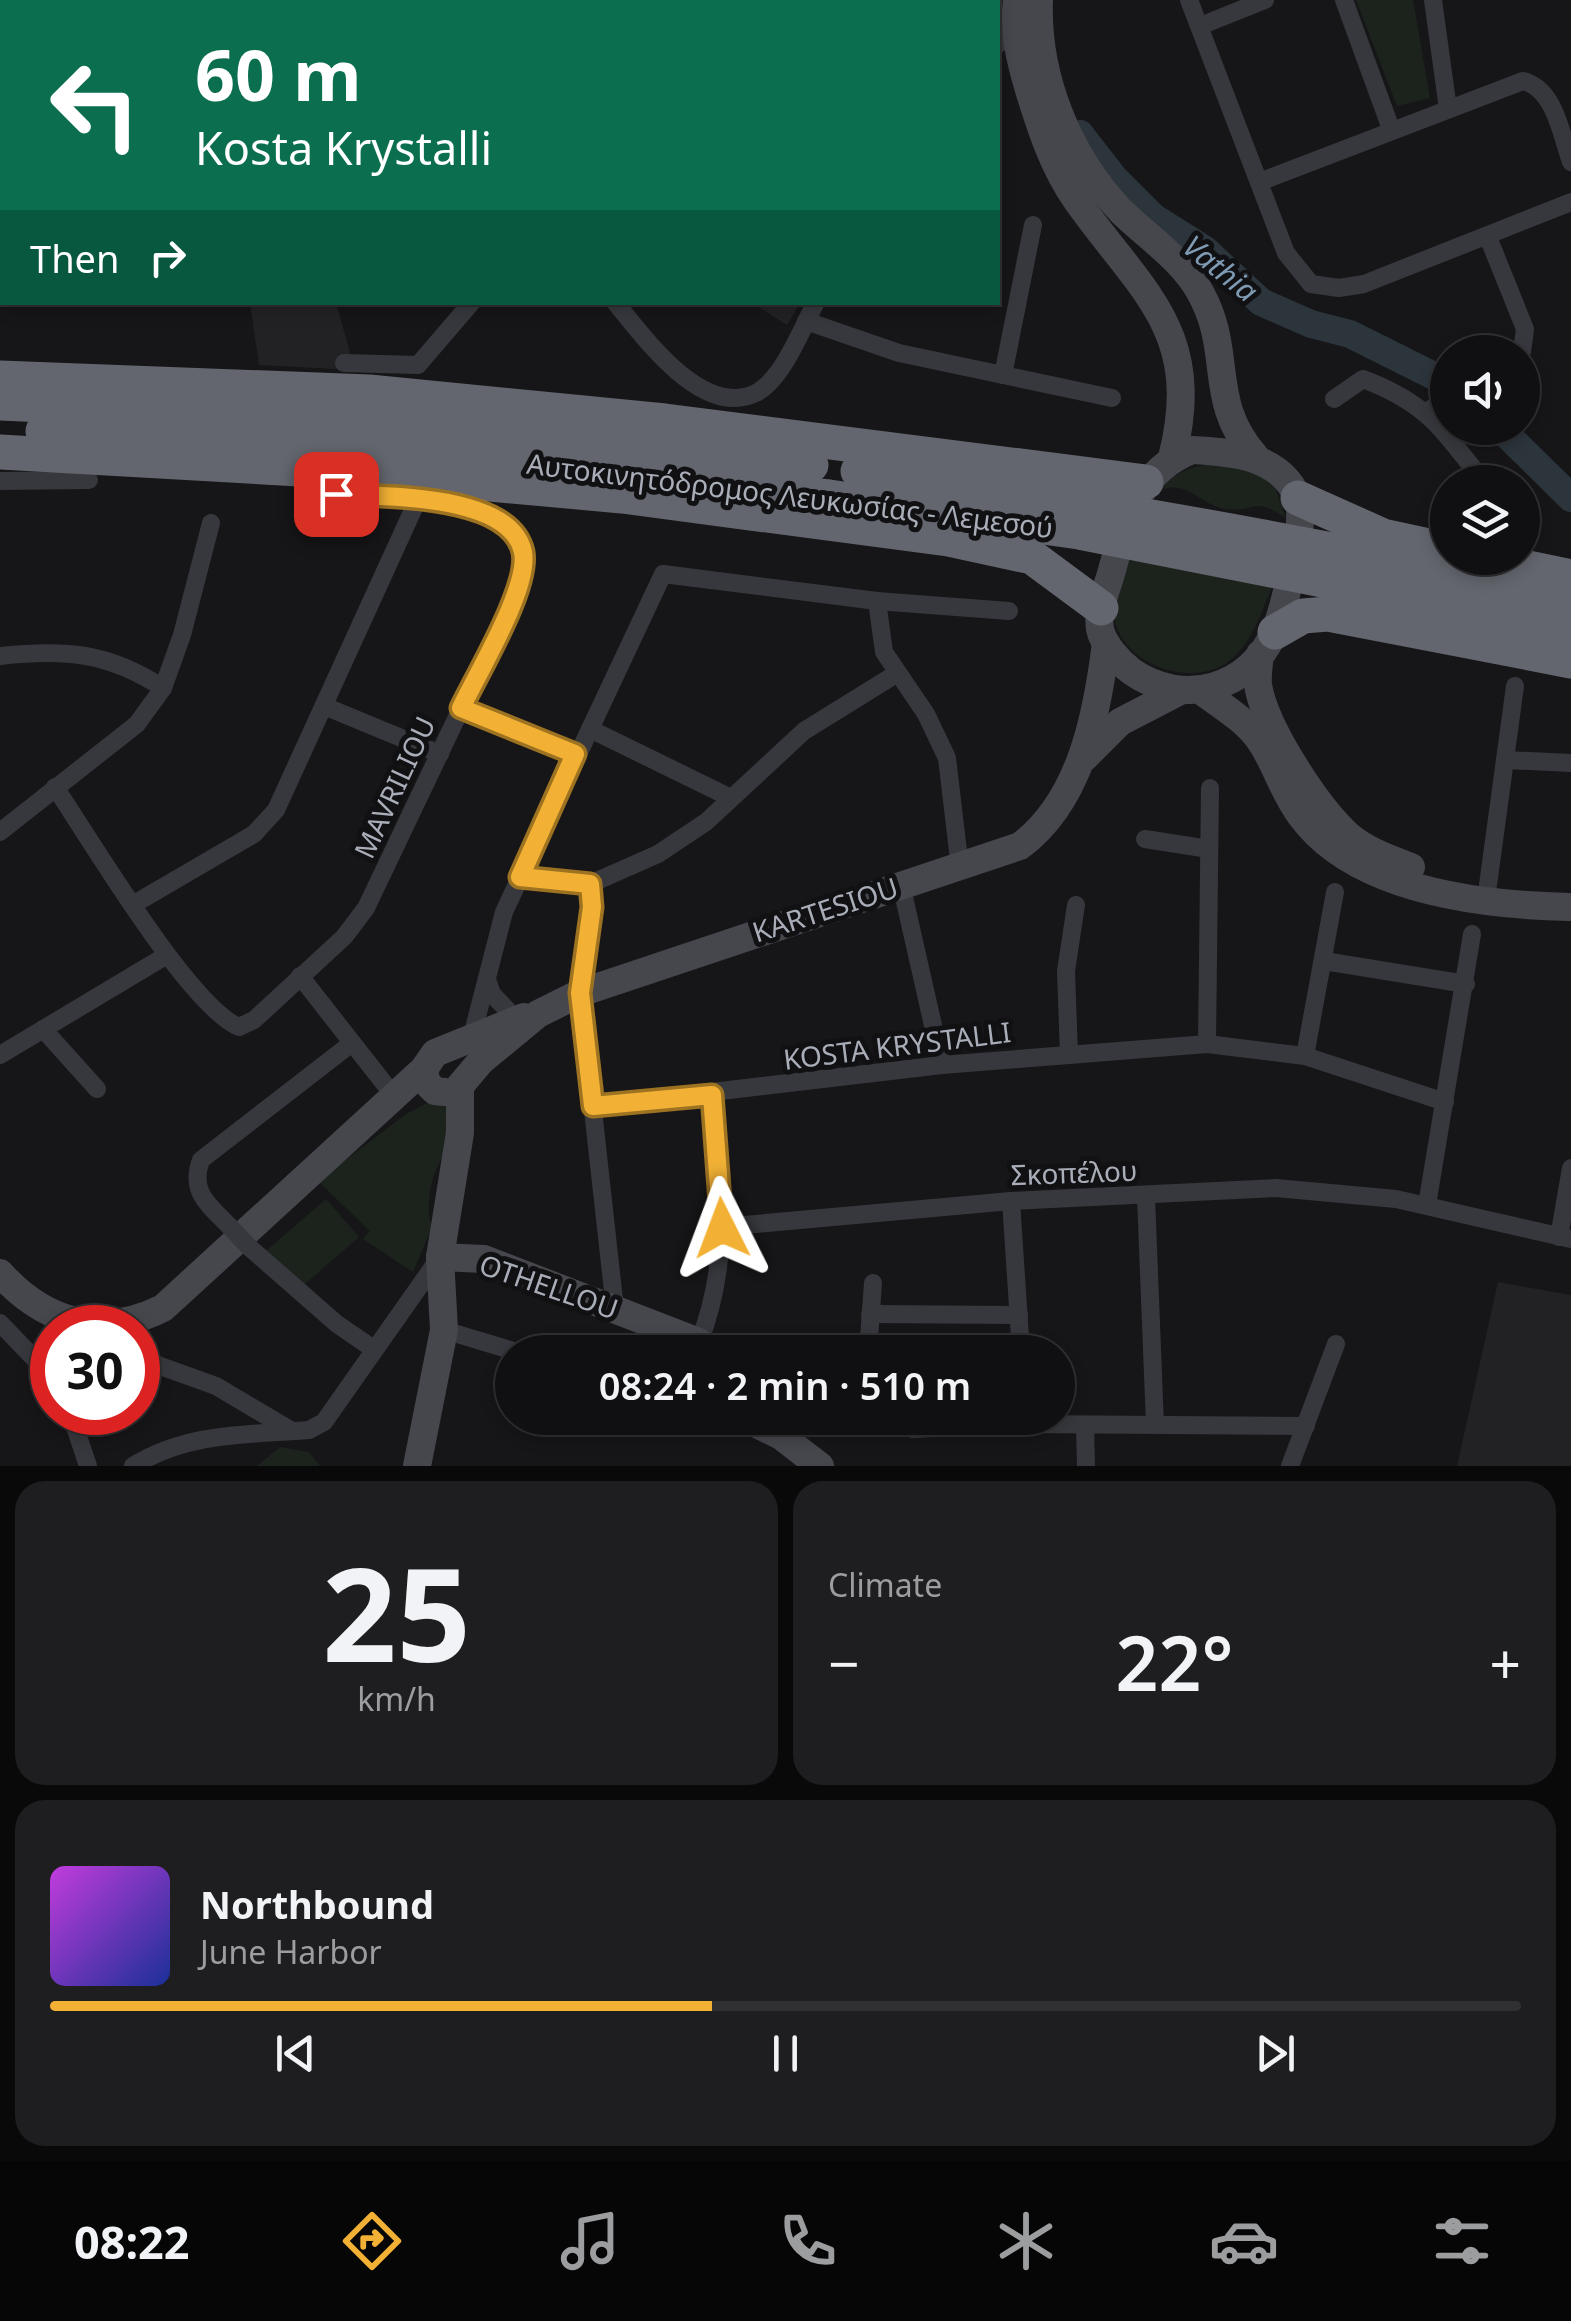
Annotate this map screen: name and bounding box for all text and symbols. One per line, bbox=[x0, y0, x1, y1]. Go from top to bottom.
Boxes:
text: 60 m bbox=[195, 26, 362, 122]
icon: left bbox=[30, 40, 160, 170]
text: Kosta Krystalli bbox=[195, 117, 492, 178]
water label: Vathia bbox=[1175, 225, 1267, 311]
icon: right bbox=[140, 230, 195, 285]
text: Then bbox=[30, 232, 120, 284]
map controls bbox=[1430, 335, 1540, 575]
button: sound bbox=[1430, 335, 1540, 445]
street label: Αυτοκινητόδρομος Λευκωσίας - Λεμεσού bbox=[525, 444, 1055, 546]
pin bbox=[294, 452, 379, 537]
button: layers bbox=[1430, 465, 1540, 575]
icon: arrive bbox=[309, 467, 364, 522]
street label: MAVRILIOU bbox=[345, 710, 443, 864]
street label: KARTESIOU bbox=[747, 868, 903, 950]
street label: KOSTA KRYSTALLI bbox=[781, 1012, 1013, 1078]
street label: Σκοπέλου bbox=[1010, 1151, 1138, 1193]
position arrow bbox=[670, 1176, 774, 1280]
street label: OTHELLOU bbox=[475, 1245, 623, 1327]
speed limit sign: 30 bbox=[30, 1305, 160, 1435]
text: 08:24 · 2 min · 510 m bbox=[599, 1359, 971, 1411]
text: 25 bbox=[322, 1523, 471, 1700]
text: Climate bbox=[828, 1563, 942, 1606]
text: 22° bbox=[1116, 1611, 1233, 1713]
text: − bbox=[828, 1625, 859, 1700]
text: + bbox=[1490, 1625, 1521, 1700]
text: km/h bbox=[357, 1677, 436, 1720]
text: Northbound bbox=[200, 1878, 434, 1930]
text: June Harbor bbox=[200, 1930, 382, 1973]
icon: previous bbox=[268, 2026, 323, 2081]
icon: pause bbox=[758, 2026, 813, 2081]
icon: next bbox=[1248, 2026, 1303, 2081]
icon: directions bbox=[337, 2206, 407, 2276]
icon: music bbox=[555, 2206, 625, 2276]
icon: phone bbox=[773, 2206, 843, 2276]
icon: climate bbox=[991, 2206, 1061, 2276]
icon: car bbox=[1209, 2206, 1279, 2276]
icon: filters bbox=[1427, 2206, 1497, 2276]
text: 08:22 bbox=[74, 2211, 190, 2272]

